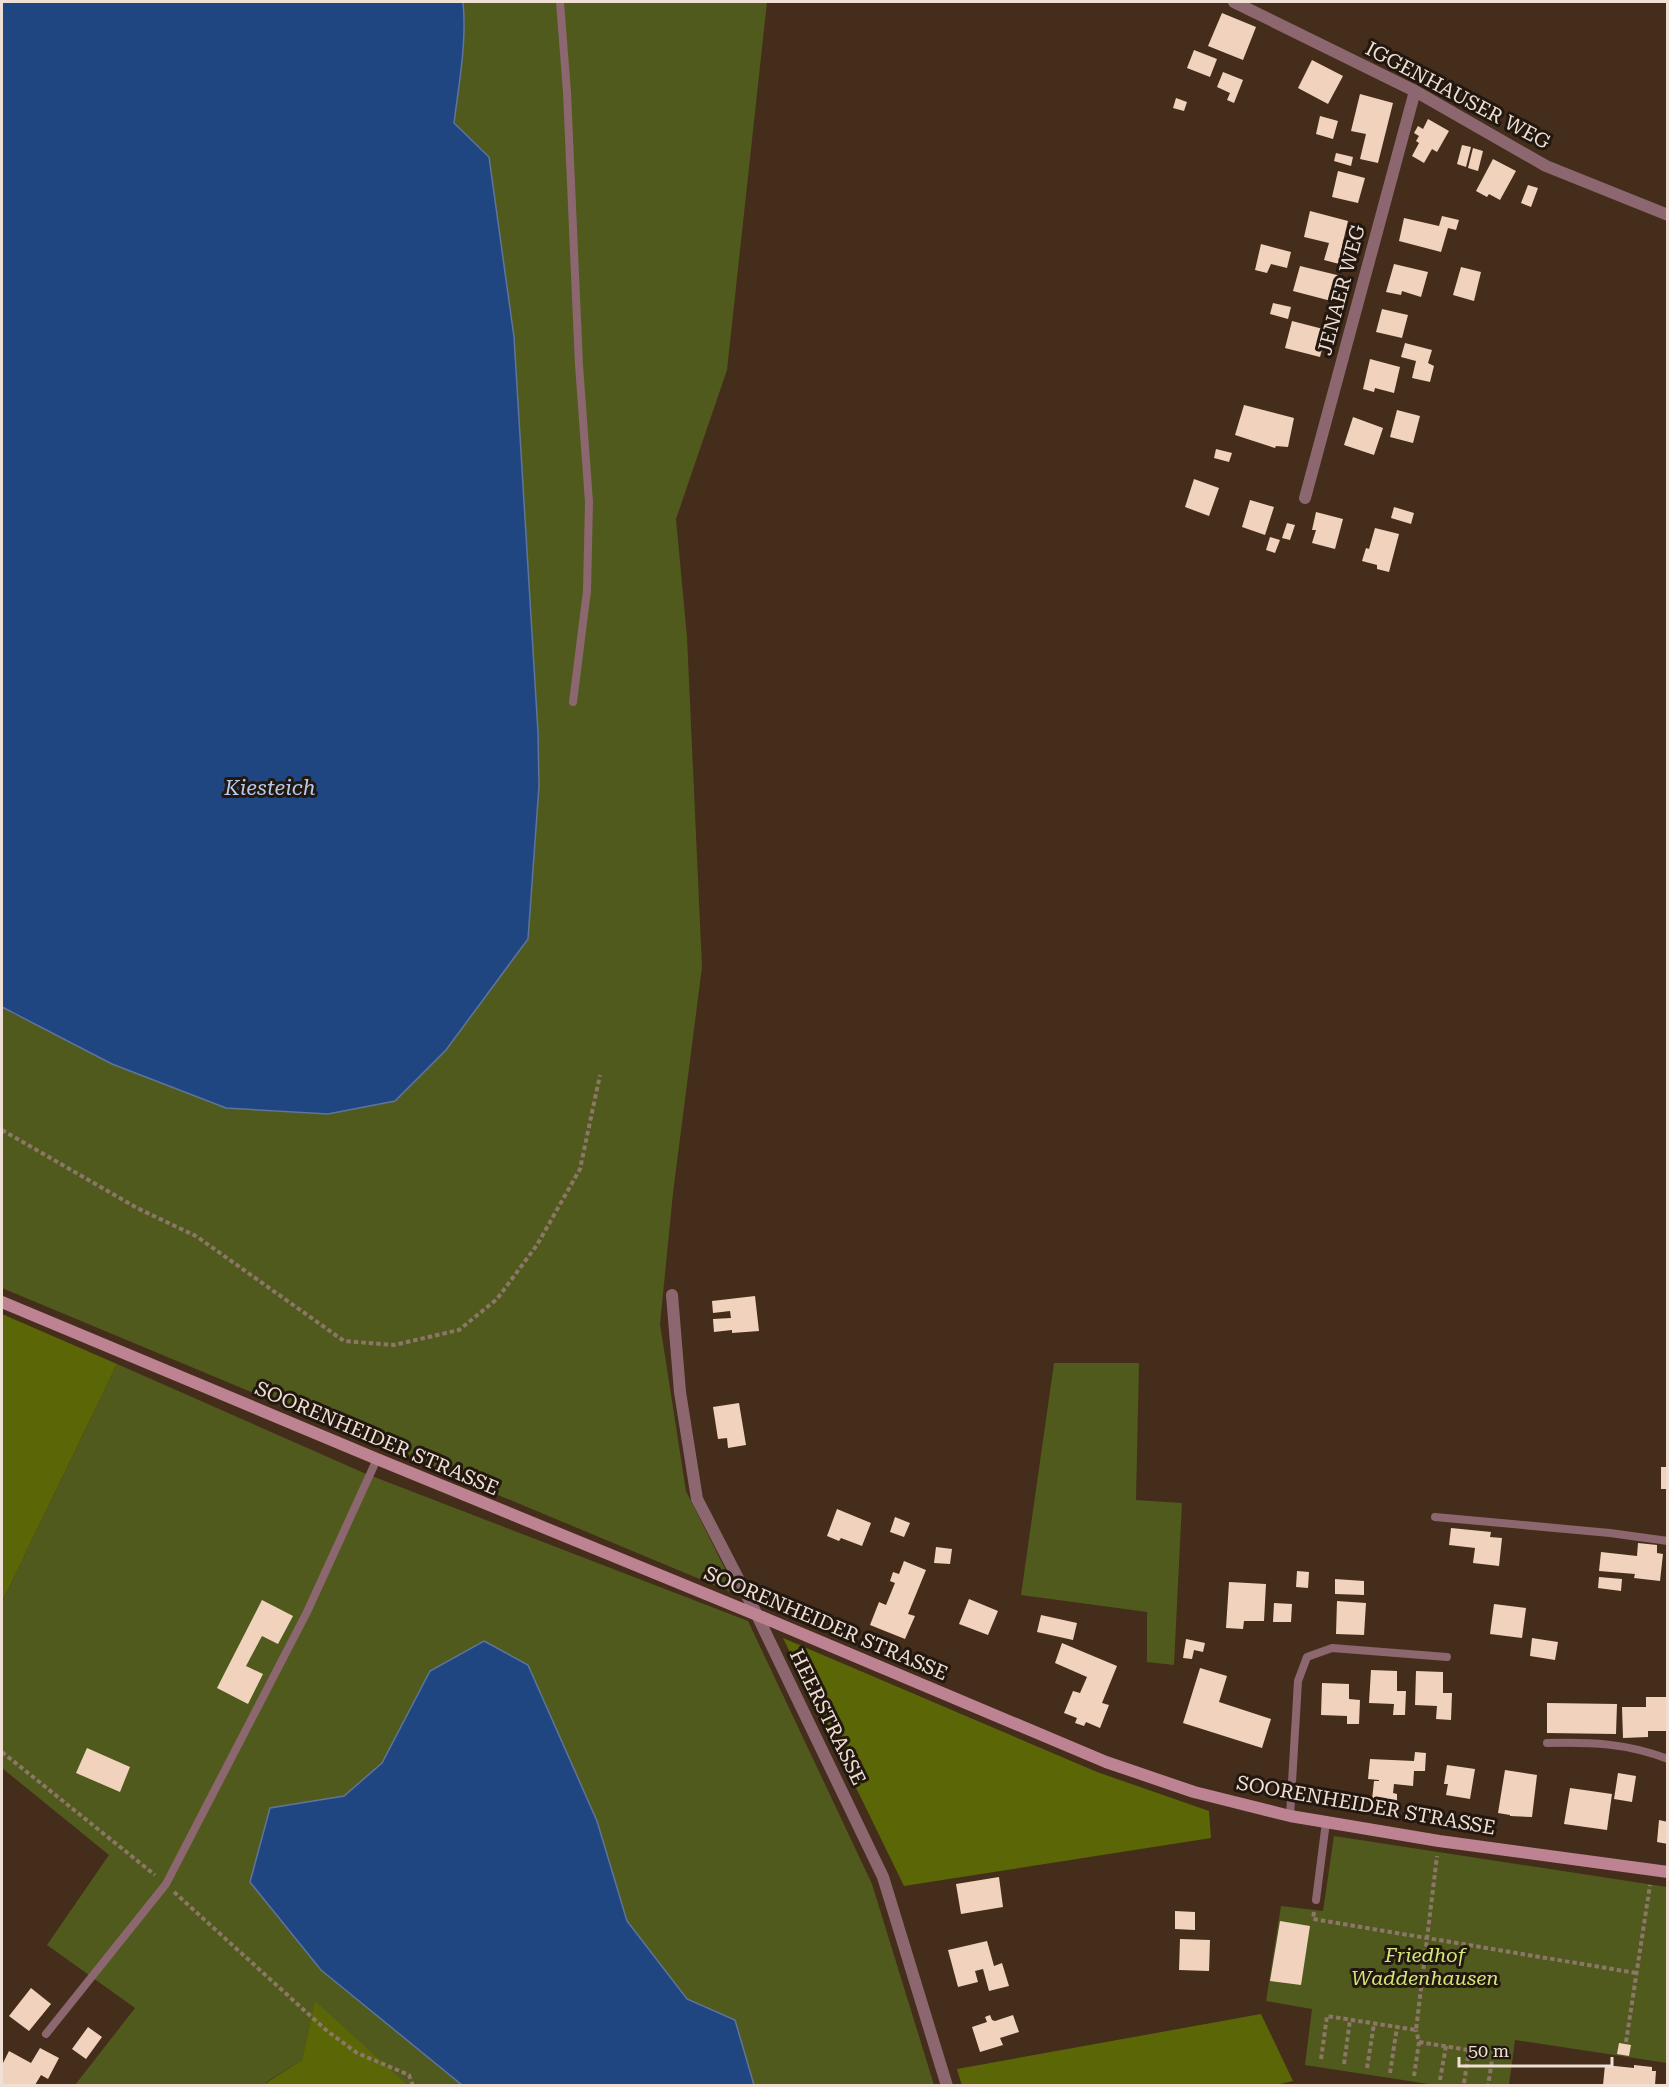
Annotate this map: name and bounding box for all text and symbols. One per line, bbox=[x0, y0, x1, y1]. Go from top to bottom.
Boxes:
street label: IGGENHAUSER WEG bbox=[1362, 36, 1555, 154]
street label: JENAER WEG bbox=[1312, 222, 1370, 358]
water label: Kiesteich bbox=[224, 776, 316, 800]
street label: SOORENHEIDER STRASSE bbox=[252, 1376, 502, 1500]
street label: SOORENHEIDER STRASSE bbox=[701, 1561, 951, 1685]
street label: HEERSTRASSE bbox=[785, 1645, 871, 1789]
street label: SOORENHEIDER STRASSE bbox=[1235, 1770, 1497, 1840]
park label: Friedhof Waddenhausen bbox=[1351, 1943, 1499, 1990]
scale bar bbox=[1459, 2030, 1612, 2068]
text: 50 m bbox=[1468, 2040, 1509, 2061]

